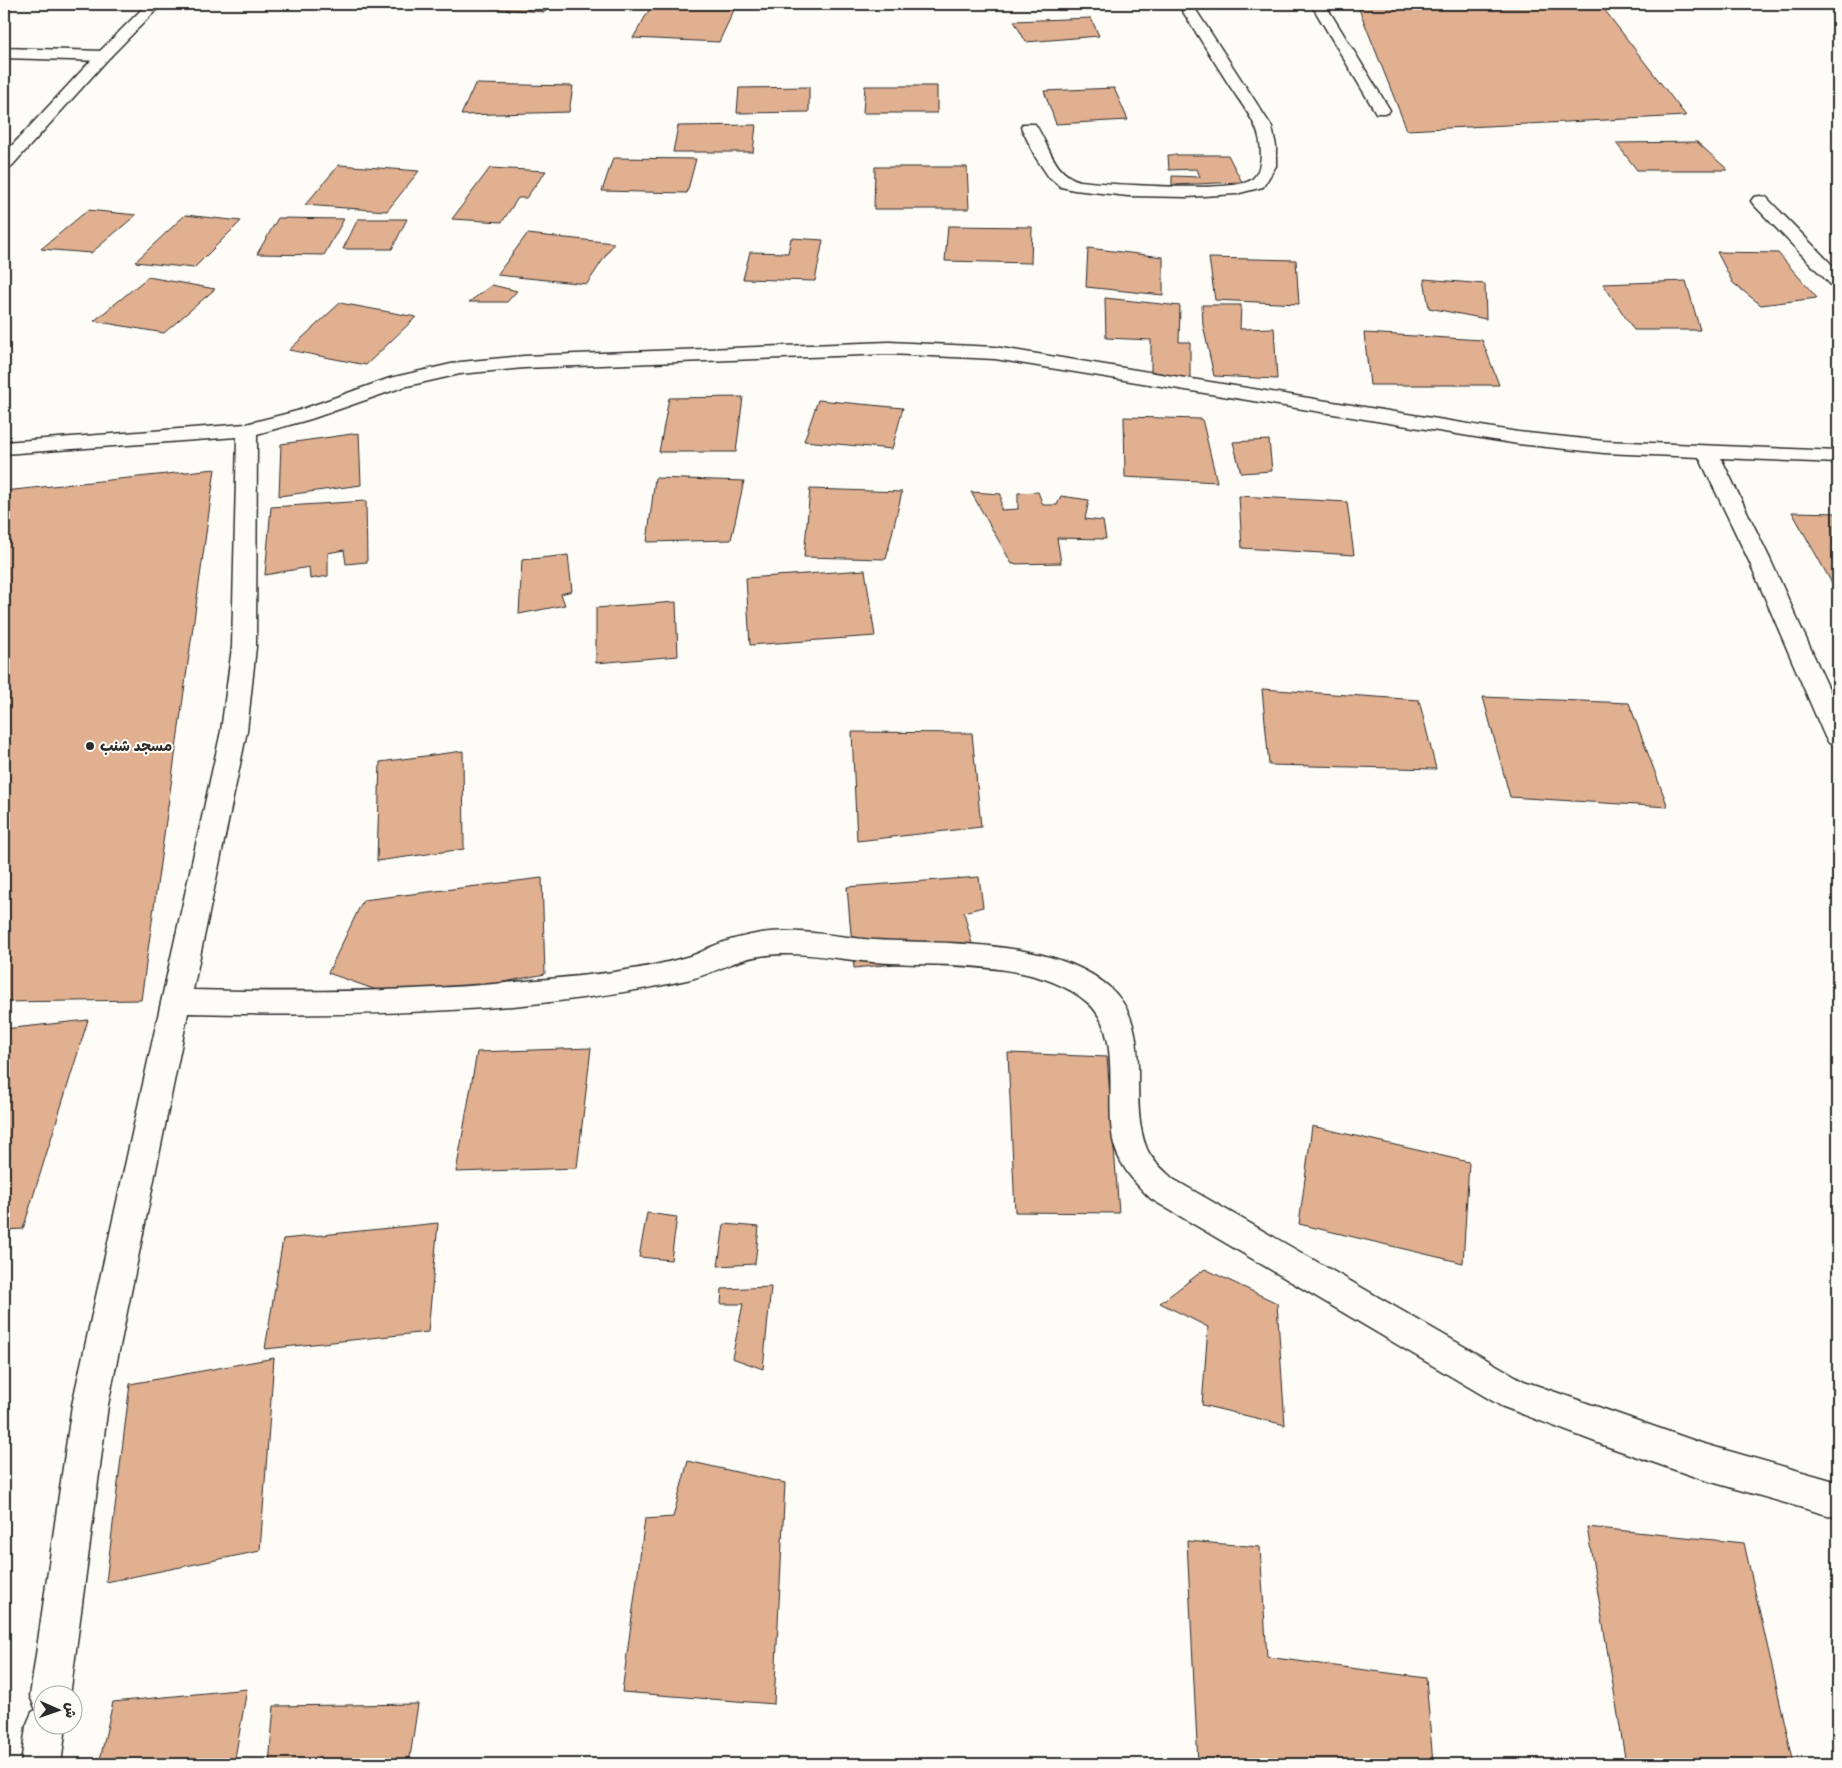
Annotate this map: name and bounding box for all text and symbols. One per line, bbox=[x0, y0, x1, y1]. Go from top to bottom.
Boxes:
place label: مسجد شنب bbox=[100, 733, 172, 759]
marker: مسجد شنب bbox=[84, 740, 96, 752]
north arrow bbox=[32, 1686, 82, 1736]
text: ش bbox=[58, 1702, 83, 1719]

